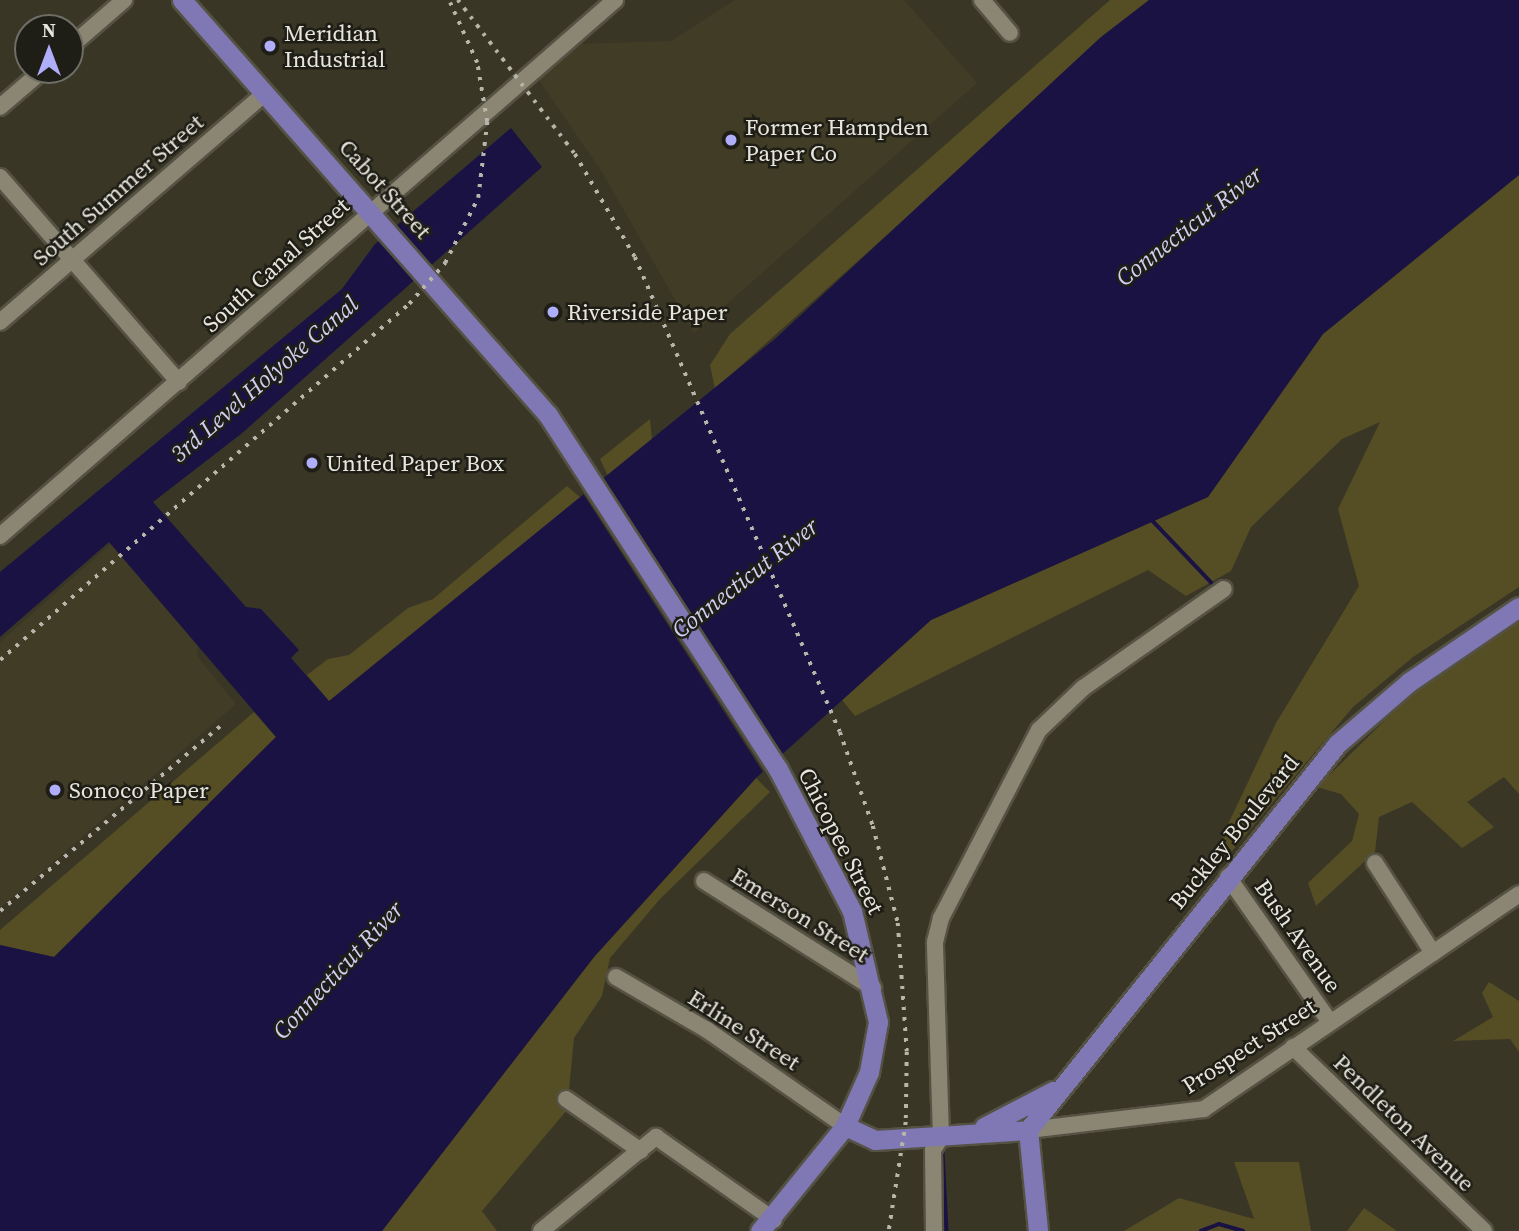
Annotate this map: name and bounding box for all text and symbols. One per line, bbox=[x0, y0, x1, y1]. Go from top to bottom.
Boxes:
north arrow bbox=[14, 14, 84, 84]
text: N bbox=[42, 17, 56, 43]
place label: Meridian Industrial bbox=[284, 19, 385, 73]
marker: Meridian Industrial bbox=[262, 38, 278, 54]
street label: South Summer Street bbox=[27, 108, 209, 272]
place label: Former Hampden Paper Co bbox=[745, 113, 929, 167]
marker: Former Hampden Paper Co bbox=[723, 132, 739, 148]
street label: Cabot Street bbox=[333, 134, 437, 244]
water label: Connecticut River bbox=[1110, 160, 1268, 292]
street label: South Canal Street bbox=[197, 192, 355, 338]
water label: 3rd Level Holyoke Canal bbox=[164, 289, 364, 469]
place label: Riverside Paper bbox=[567, 298, 727, 326]
marker: Riverside Paper bbox=[545, 304, 561, 320]
place label: United Paper Box bbox=[326, 449, 504, 477]
marker: United Paper Box bbox=[304, 455, 320, 471]
water label: Connecticut River bbox=[666, 512, 824, 644]
street label: Buckley Boulevard bbox=[1163, 749, 1305, 915]
street label: Chicopee Street bbox=[792, 763, 890, 919]
place label: Sonoco Paper bbox=[69, 776, 209, 804]
marker: Sonoco Paper bbox=[47, 782, 63, 798]
street label: Emerson Street bbox=[726, 862, 874, 968]
street label: Bush Avenue bbox=[1249, 874, 1347, 998]
water label: Connecticut River bbox=[267, 895, 409, 1045]
street label: Erline Street bbox=[683, 984, 805, 1076]
street label: Prospect Street bbox=[1177, 993, 1321, 1099]
street label: Pendleton Avenue bbox=[1328, 1049, 1480, 1197]

